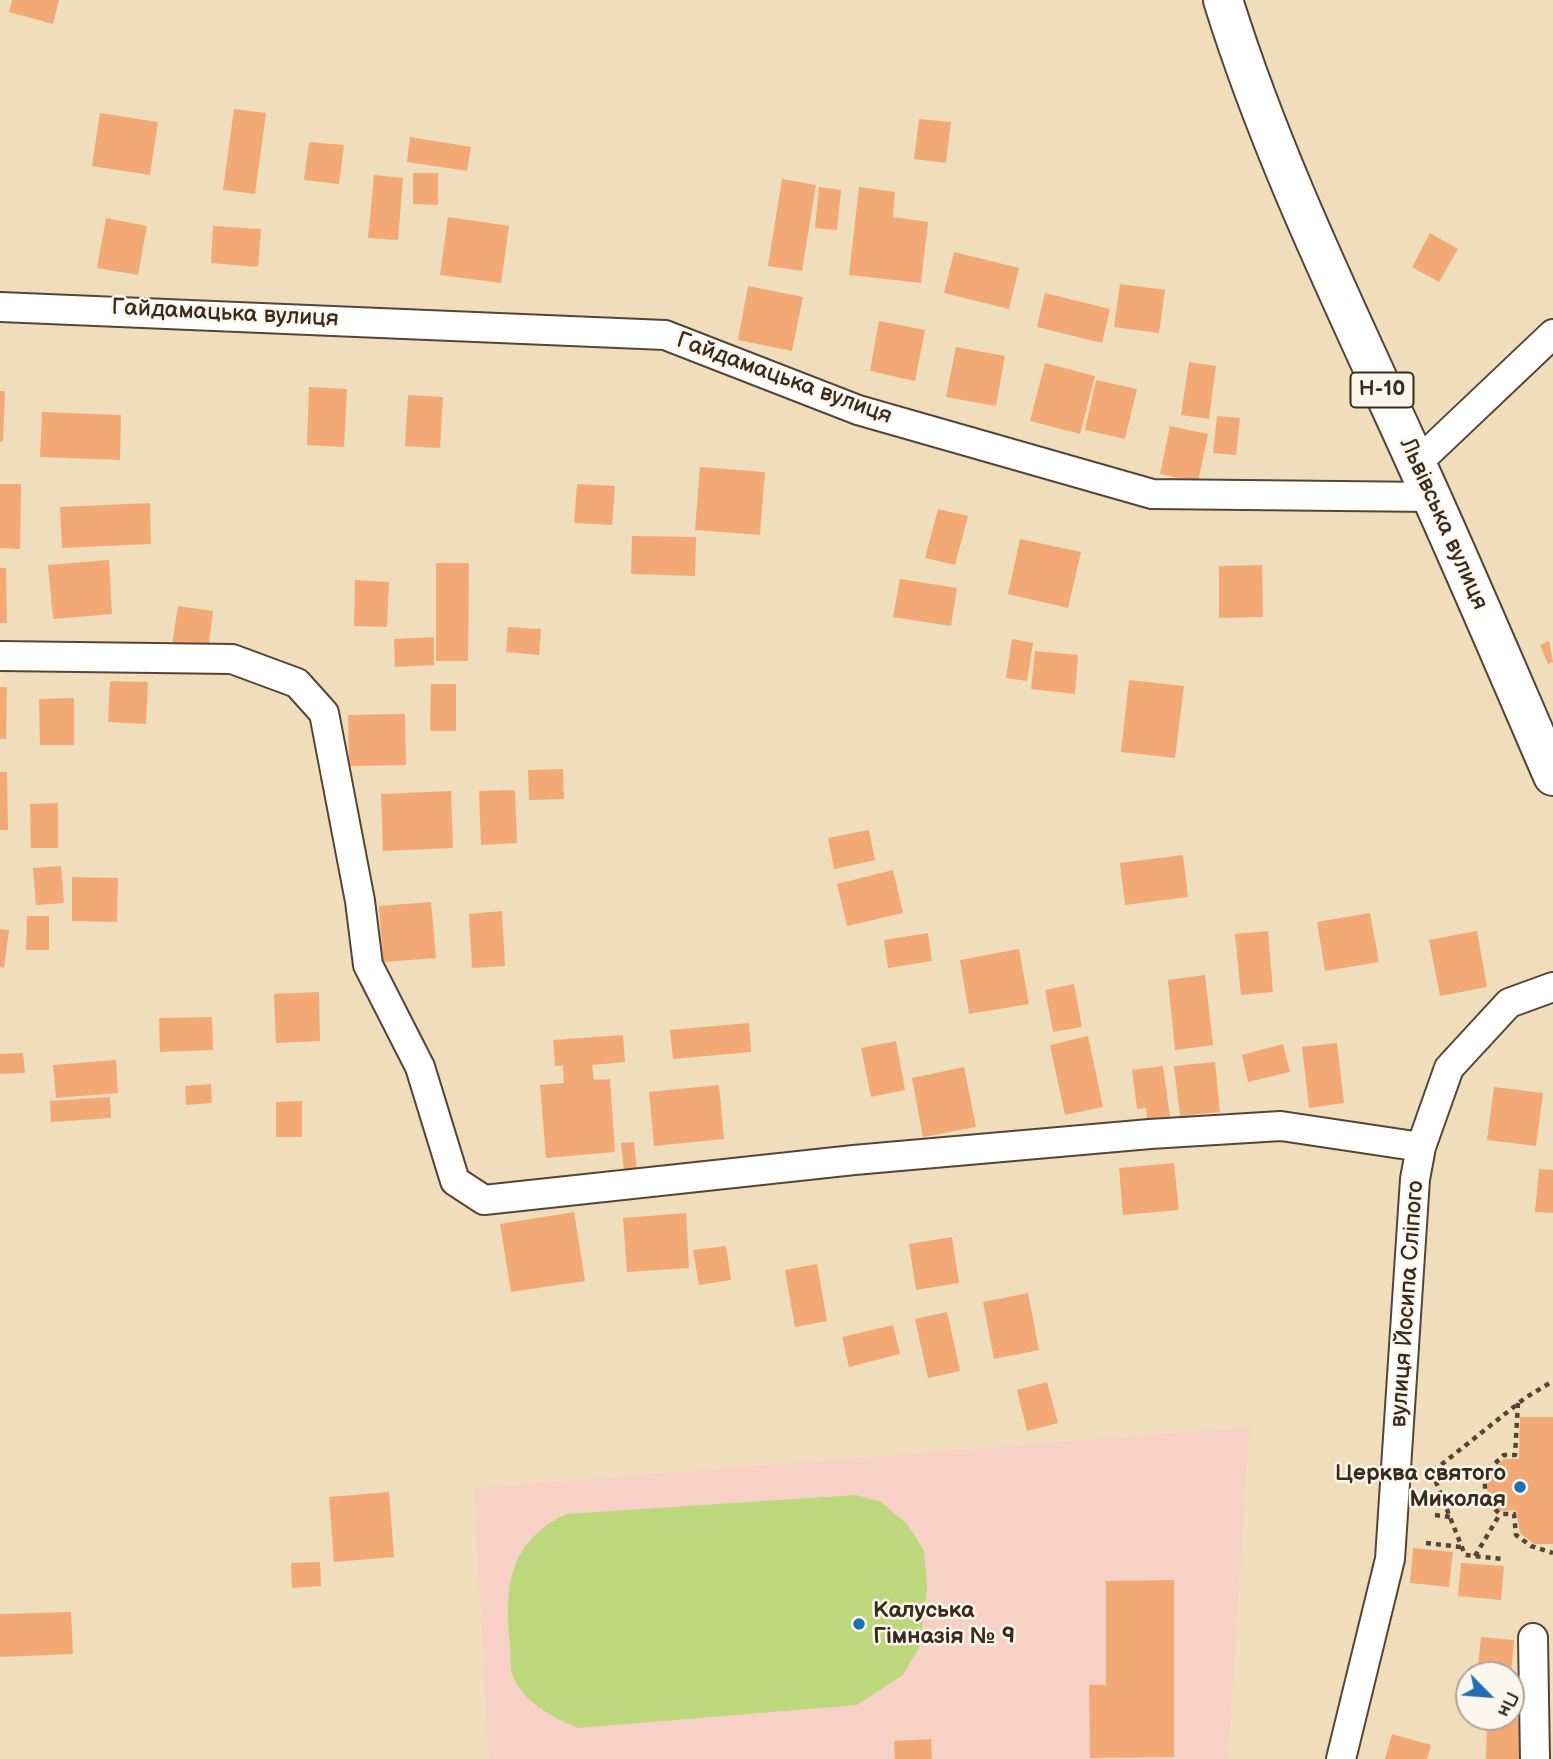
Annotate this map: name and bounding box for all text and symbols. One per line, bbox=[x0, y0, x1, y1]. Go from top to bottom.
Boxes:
street label: Гайдамацька вулиця bbox=[111, 294, 339, 334]
street label: Гайдамацька вулиця bbox=[673, 327, 895, 431]
road number: Н-10 bbox=[1350, 372, 1414, 408]
street label: Львівська вулиця bbox=[1393, 434, 1493, 614]
street label: вулиця Йосипа Сліпого bbox=[1386, 1180, 1430, 1428]
place label: Церква святого Миколая bbox=[1335, 1460, 1506, 1514]
marker: Церква святого Миколая bbox=[1512, 1479, 1528, 1495]
place label: Калуська Гімназія № 9 bbox=[873, 1597, 1015, 1651]
marker: Калуська Гімназія № 9 bbox=[851, 1616, 867, 1632]
north arrow bbox=[1455, 1661, 1525, 1731]
text: Пн bbox=[1492, 1688, 1523, 1721]

